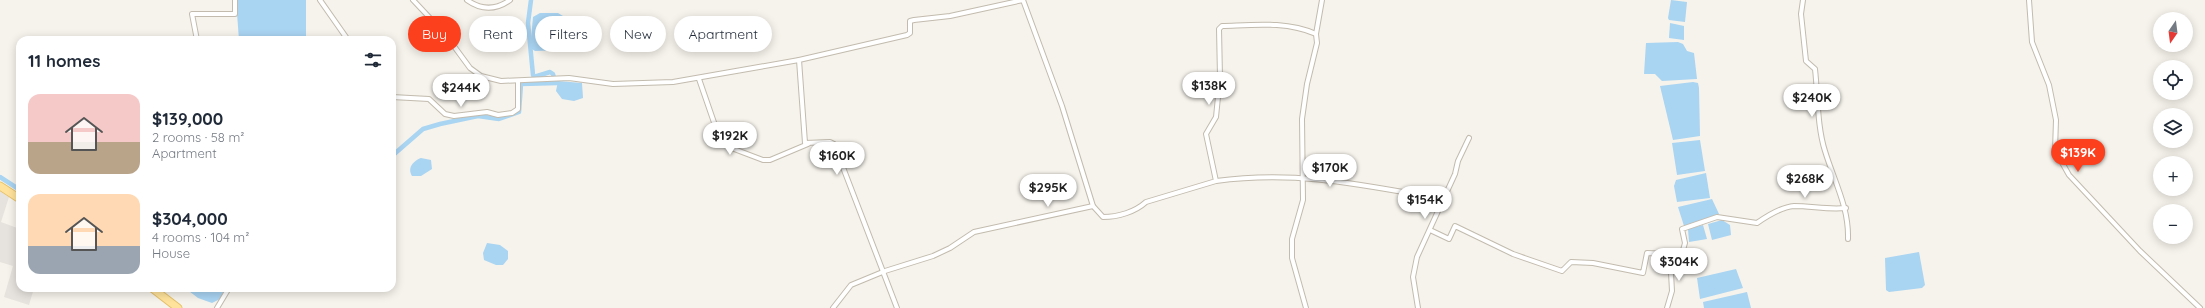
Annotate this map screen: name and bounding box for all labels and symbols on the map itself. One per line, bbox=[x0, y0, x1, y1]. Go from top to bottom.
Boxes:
north arrow bbox=[2153, 12, 2193, 52]
pin: $138K bbox=[1181, 72, 1237, 106]
pin: $244K bbox=[433, 74, 489, 108]
pin: $240K bbox=[1784, 84, 1840, 118]
pin: $192K bbox=[702, 122, 758, 156]
pin: $139K bbox=[2050, 139, 2106, 173]
pin: $160K bbox=[809, 142, 865, 176]
pin: $170K bbox=[1302, 154, 1358, 188]
pin: $268K bbox=[1777, 165, 1833, 199]
pin: $295K bbox=[1020, 174, 1076, 208]
pin: $154K bbox=[1397, 186, 1453, 220]
pin: $304K bbox=[1651, 248, 1707, 282]

